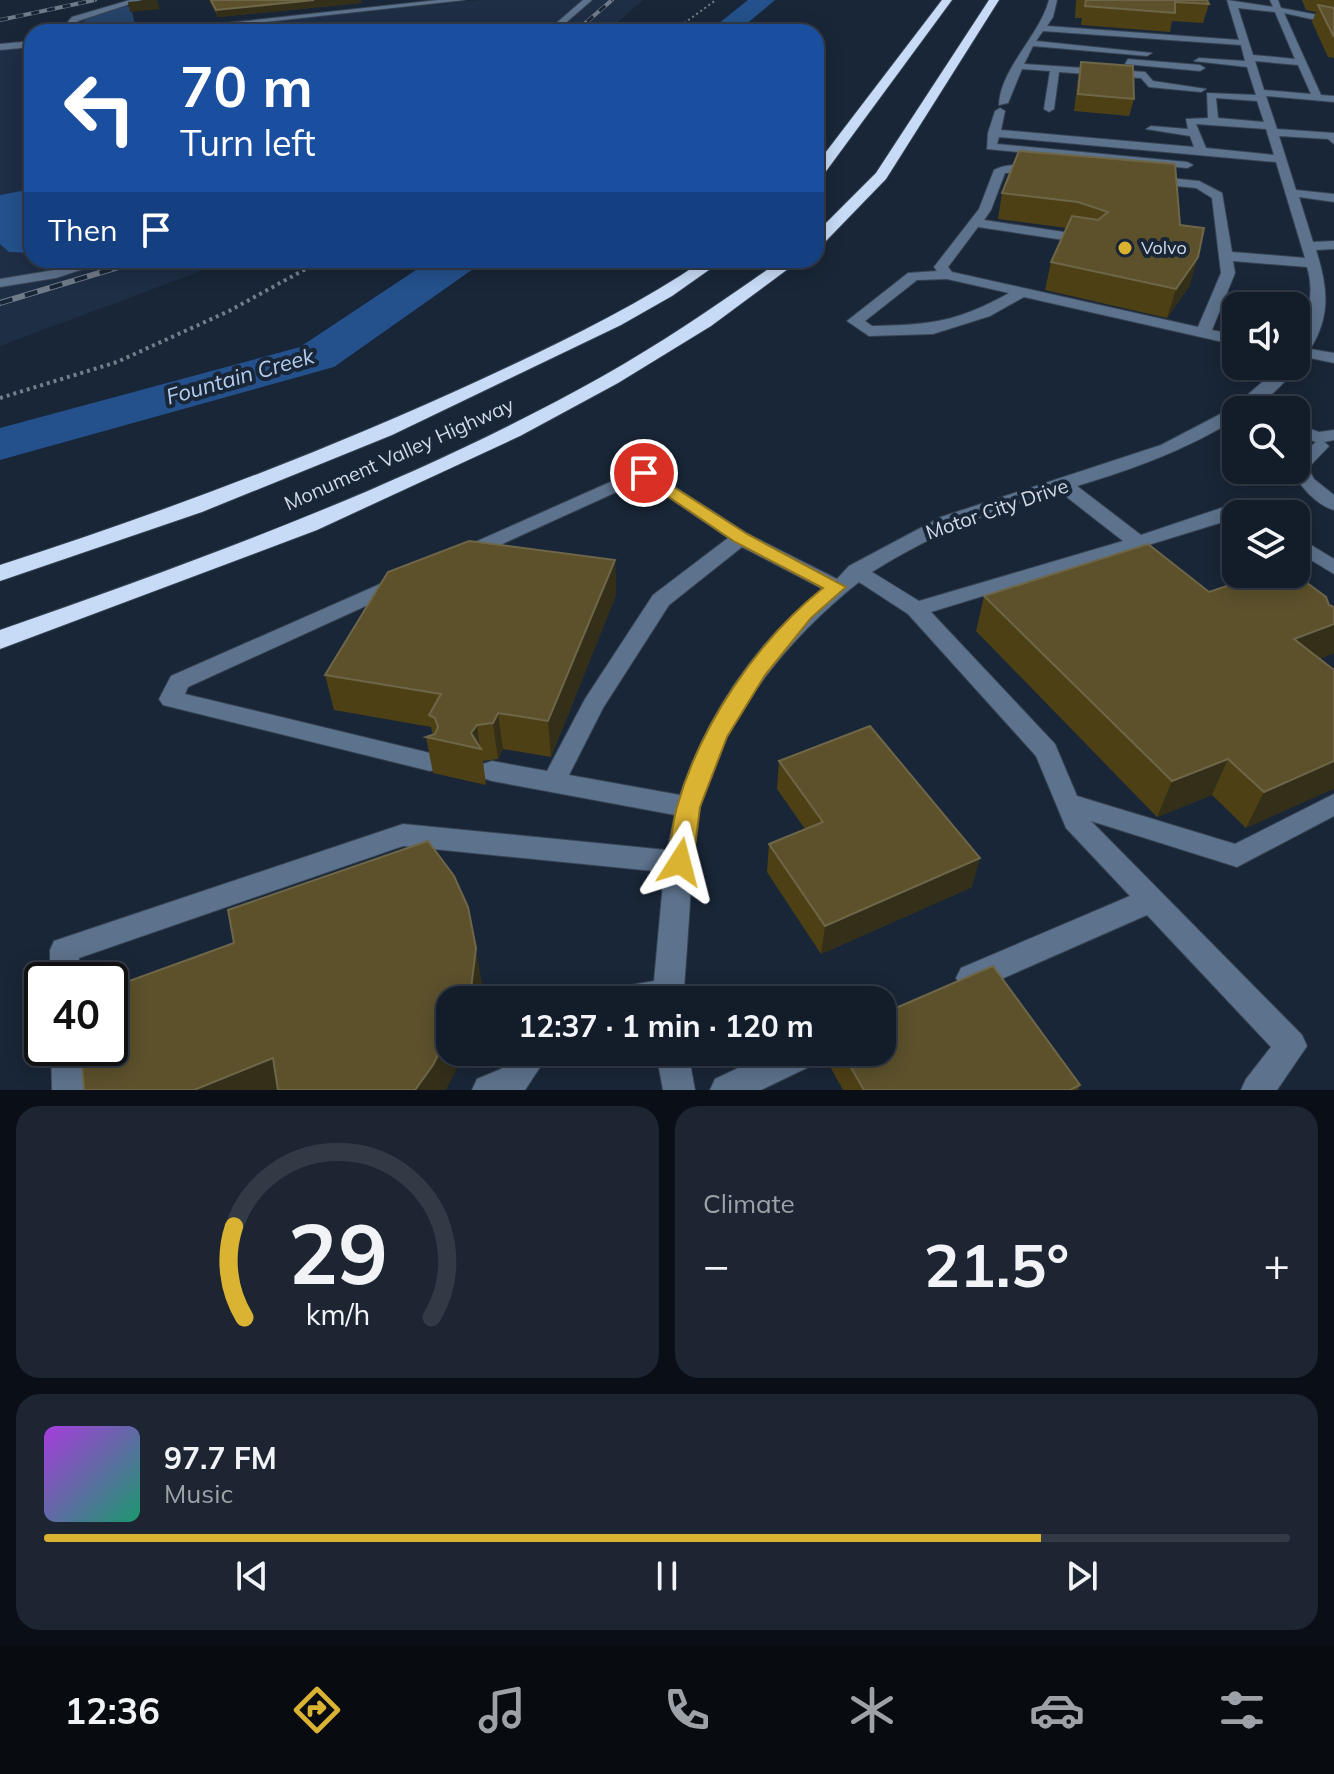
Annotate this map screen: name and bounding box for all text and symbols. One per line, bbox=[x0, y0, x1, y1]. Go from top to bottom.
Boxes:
text: 70 m bbox=[180, 51, 313, 121]
icon: left bbox=[48, 56, 152, 160]
text: Turn left bbox=[180, 120, 316, 165]
icon: arrive bbox=[134, 208, 178, 252]
text: Then bbox=[48, 211, 118, 249]
place label: Volvo bbox=[1141, 236, 1187, 259]
marker: Volvo bbox=[1116, 239, 1134, 257]
map controls bbox=[1222, 292, 1310, 588]
button: sound bbox=[1222, 292, 1310, 380]
water label: Fountain Creek bbox=[163, 341, 318, 411]
street label: Monument Valley Highway bbox=[280, 391, 518, 516]
button: search bbox=[1222, 396, 1310, 484]
pin bbox=[610, 439, 678, 507]
icon: arrive bbox=[622, 451, 666, 495]
street label: Motor City Drive bbox=[922, 472, 1071, 545]
button: layers bbox=[1222, 500, 1310, 588]
position arrow bbox=[638, 820, 722, 904]
speed limit sign: 40 bbox=[24, 962, 128, 1066]
text: 12:37 · 1 min · 120 m bbox=[518, 1007, 814, 1045]
text: Climate bbox=[703, 1187, 795, 1220]
text: 29 bbox=[288, 1200, 387, 1305]
text: 21.5° bbox=[924, 1227, 1069, 1302]
text: − bbox=[703, 1237, 729, 1292]
text: + bbox=[1264, 1237, 1290, 1292]
text: km/h bbox=[305, 1296, 370, 1332]
text: 97.7 FM bbox=[164, 1439, 277, 1477]
text: Music bbox=[164, 1477, 233, 1510]
icon: previous bbox=[230, 1554, 274, 1598]
icon: pause bbox=[645, 1554, 689, 1598]
icon: next bbox=[1060, 1554, 1104, 1598]
icon: directions bbox=[289, 1682, 345, 1738]
icon: music bbox=[474, 1682, 530, 1738]
icon: phone bbox=[659, 1682, 715, 1738]
icon: climate bbox=[844, 1682, 900, 1738]
icon: car bbox=[1029, 1682, 1085, 1738]
icon: filters bbox=[1214, 1682, 1270, 1738]
text: 12:36 bbox=[64, 1688, 160, 1733]

